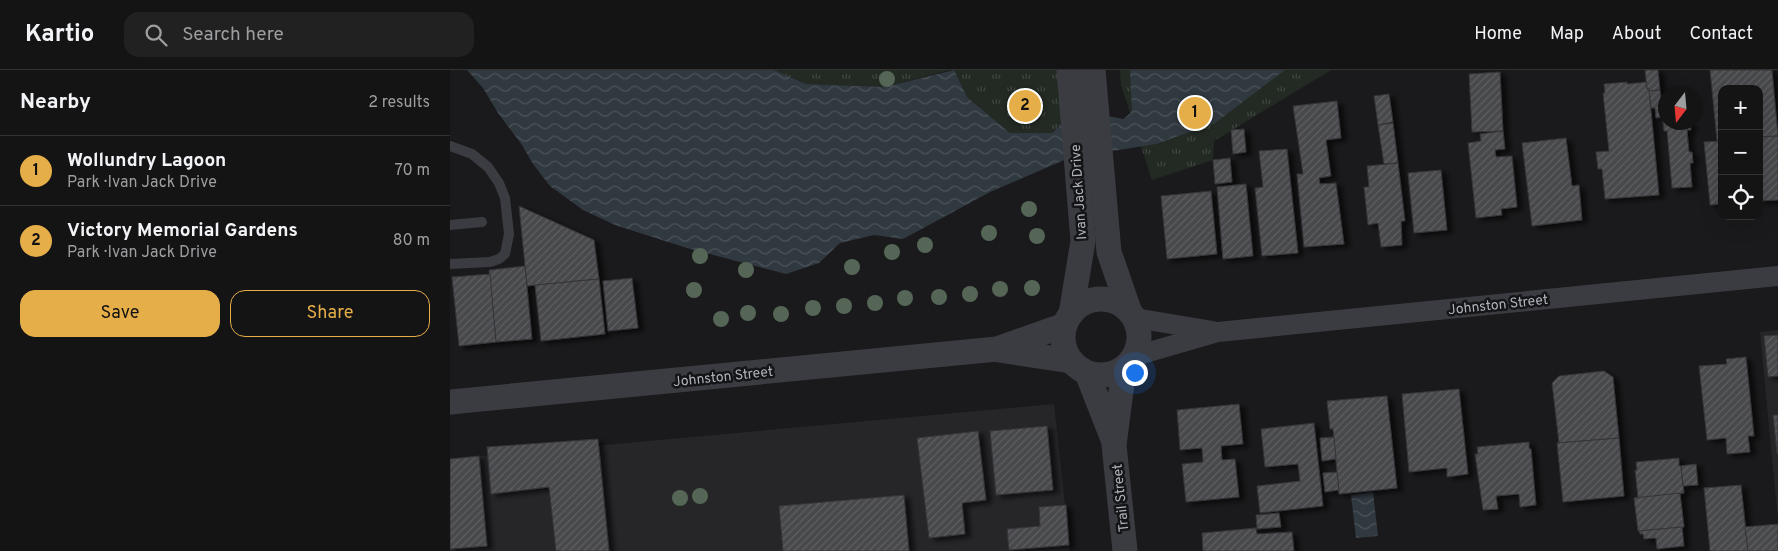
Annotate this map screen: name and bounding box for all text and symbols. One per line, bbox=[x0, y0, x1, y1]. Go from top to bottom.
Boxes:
search box bbox=[124, 12, 474, 57]
text: Kartio bbox=[25, 20, 94, 50]
icon: search bbox=[142, 21, 170, 49]
text: Search here bbox=[182, 23, 284, 47]
text: Home bbox=[1474, 23, 1522, 46]
text: Map bbox=[1550, 23, 1584, 46]
text: About bbox=[1612, 23, 1661, 46]
text: Contact bbox=[1689, 23, 1753, 46]
north arrow bbox=[1658, 85, 1703, 130]
map controls bbox=[1718, 85, 1763, 220]
button: + bbox=[1718, 85, 1763, 130]
pin: 2 bbox=[1009, 87, 1041, 125]
text: Nearby bbox=[20, 89, 91, 116]
text: 2 results bbox=[368, 93, 430, 113]
pin: 1 bbox=[1179, 94, 1211, 132]
button: − bbox=[1718, 130, 1763, 175]
street label: Ivan Jack Drive bbox=[1068, 144, 1091, 240]
text: Wollundry Lagoon bbox=[67, 149, 226, 173]
text: 1 bbox=[33, 161, 39, 181]
text: 70 m bbox=[395, 161, 430, 181]
text: Park · Ivan Jack Drive bbox=[67, 173, 217, 193]
button: locate bbox=[1718, 175, 1763, 220]
text: Victory Memorial Gardens bbox=[67, 219, 298, 243]
text: 2 bbox=[31, 231, 41, 251]
text: 80 m bbox=[393, 231, 430, 251]
text: Park · Ivan Jack Drive bbox=[67, 243, 217, 263]
button: Save bbox=[20, 290, 220, 337]
button: Share bbox=[230, 290, 430, 337]
street label: Johnston Street bbox=[1447, 292, 1549, 319]
your location bbox=[1122, 360, 1148, 386]
street label: Johnston Street bbox=[672, 364, 774, 391]
street label: Trail Street bbox=[1109, 463, 1134, 533]

